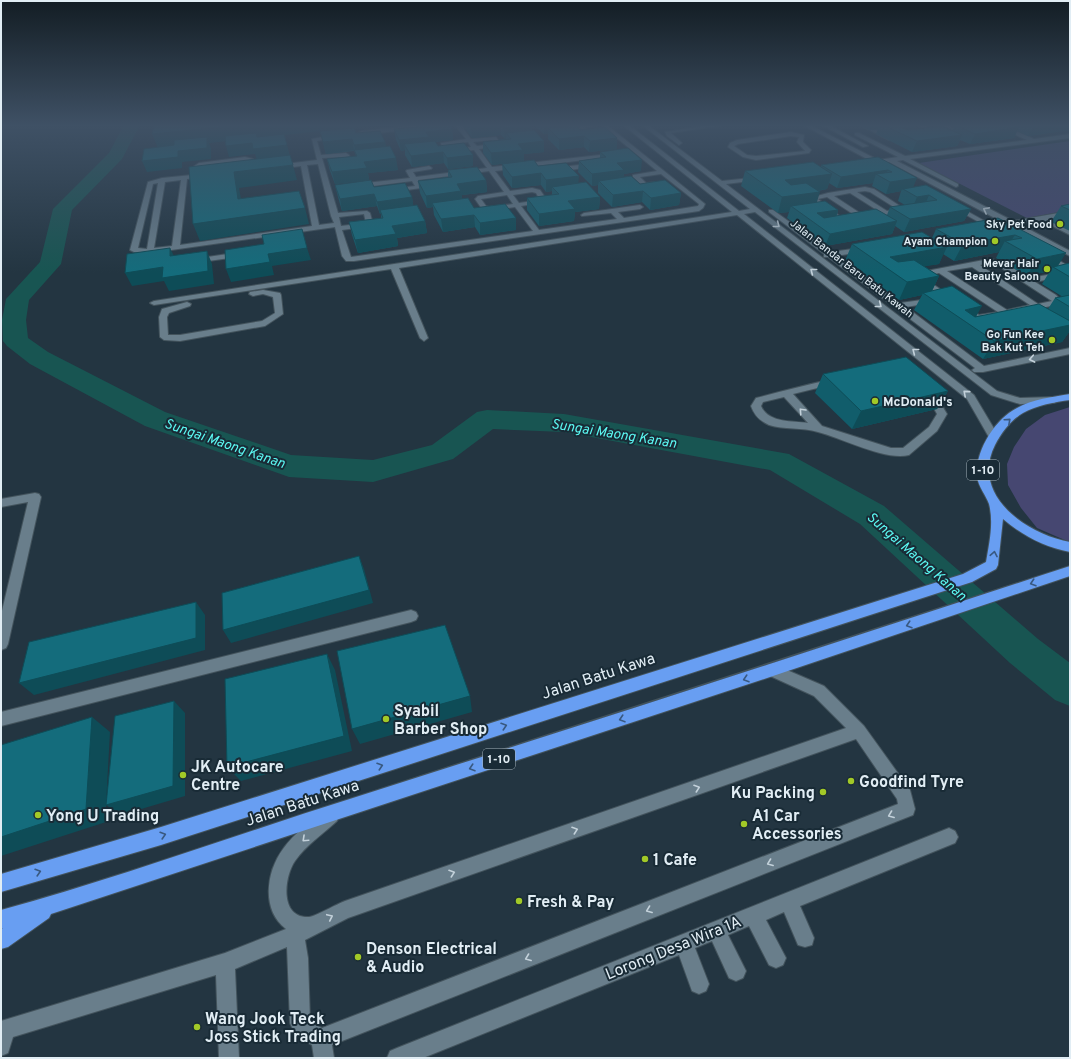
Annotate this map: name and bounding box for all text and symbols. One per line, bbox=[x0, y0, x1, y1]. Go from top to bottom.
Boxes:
one-way arrow bbox=[983, 207, 990, 214]
street label: Jalan Bandar Baru Batu Kawah bbox=[787, 216, 916, 321]
place label: Sky Pet Food bbox=[986, 218, 1052, 232]
marker: Sky Pet Food bbox=[1055, 219, 1065, 229]
one-way arrow bbox=[772, 220, 779, 227]
place label: Ayam Champion bbox=[904, 235, 987, 249]
marker: Ayam Champion bbox=[990, 236, 1000, 246]
place label: Mevar Hair Beauty Saloon bbox=[964, 257, 1039, 284]
marker: Mevar Hair Beauty Saloon bbox=[1042, 264, 1052, 274]
one-way arrow bbox=[810, 269, 817, 276]
one-way arrow bbox=[875, 300, 882, 307]
place label: Go Fun Kee Bak Kut Teh bbox=[982, 328, 1044, 355]
marker: Go Fun Kee Bak Kut Teh bbox=[1047, 335, 1057, 345]
one-way arrow bbox=[913, 349, 920, 356]
one-way arrow bbox=[1029, 354, 1035, 363]
one-way arrow bbox=[963, 390, 970, 397]
place label: McDonald's bbox=[883, 395, 953, 411]
marker: McDonald's bbox=[870, 396, 880, 406]
one-way arrow bbox=[799, 408, 806, 415]
water label: Sungai Maong Kanan bbox=[162, 416, 287, 473]
water label: Sungai Maong Kanan bbox=[550, 416, 678, 453]
one-way arrow bbox=[1003, 418, 1011, 425]
road number: 1-10 bbox=[967, 460, 999, 480]
water label: Sungai Maong Kanan bbox=[863, 509, 970, 605]
one-way arrow bbox=[989, 551, 997, 557]
one-way arrow bbox=[1030, 579, 1037, 587]
one-way arrow bbox=[906, 620, 913, 629]
street label: Jalan Batu Kawa bbox=[539, 649, 658, 705]
one-way arrow bbox=[743, 674, 750, 683]
place label: Syabil Barber Shop bbox=[394, 702, 487, 740]
marker: Syabil Barber Shop bbox=[381, 714, 391, 724]
one-way arrow bbox=[619, 714, 626, 723]
one-way arrow bbox=[500, 722, 507, 731]
road number: 1-10 bbox=[483, 749, 515, 769]
place label: JK Autocare Centre bbox=[191, 758, 284, 796]
one-way arrow bbox=[376, 762, 383, 770]
one-way arrow bbox=[469, 763, 476, 771]
marker: JK Autocare Centre bbox=[178, 770, 188, 780]
place label: Goodfind Tyre bbox=[859, 773, 964, 793]
street label: Jalan Batu Kawa bbox=[243, 776, 362, 832]
marker: Goodfind Tyre bbox=[846, 776, 856, 786]
one-way arrow bbox=[694, 784, 701, 792]
place label: Ku Packing bbox=[731, 784, 815, 804]
marker: Ku Packing bbox=[818, 787, 828, 797]
place label: Yong U Trading bbox=[46, 807, 159, 827]
place label: A1 Car Accessories bbox=[752, 807, 842, 845]
marker: Yong U Trading bbox=[33, 810, 43, 820]
one-way arrow bbox=[888, 811, 895, 819]
marker: A1 Car Accessories bbox=[739, 819, 749, 829]
one-way arrow bbox=[571, 827, 578, 835]
one-way arrow bbox=[159, 831, 166, 840]
one-way arrow bbox=[302, 834, 310, 842]
place label: 1 Cafe bbox=[653, 851, 697, 871]
marker: 1 Cafe bbox=[640, 854, 650, 864]
one-way arrow bbox=[767, 858, 774, 866]
one-way arrow bbox=[35, 868, 42, 877]
one-way arrow bbox=[448, 869, 455, 878]
place label: Fresh & Pay bbox=[527, 893, 614, 913]
marker: Fresh & Pay bbox=[514, 896, 524, 906]
one-way arrow bbox=[646, 906, 653, 914]
street label: Lorong Desa Wira 1A bbox=[603, 912, 745, 985]
one-way arrow bbox=[325, 914, 333, 922]
place label: Denson Electrical & Audio bbox=[366, 940, 497, 978]
marker: Denson Electrical & Audio bbox=[353, 952, 363, 962]
one-way arrow bbox=[524, 953, 531, 961]
place label: Wang Jook Teck Joss Stick Trading bbox=[205, 1010, 341, 1048]
marker: Wang Jook Teck Joss Stick Trading bbox=[192, 1022, 202, 1032]

